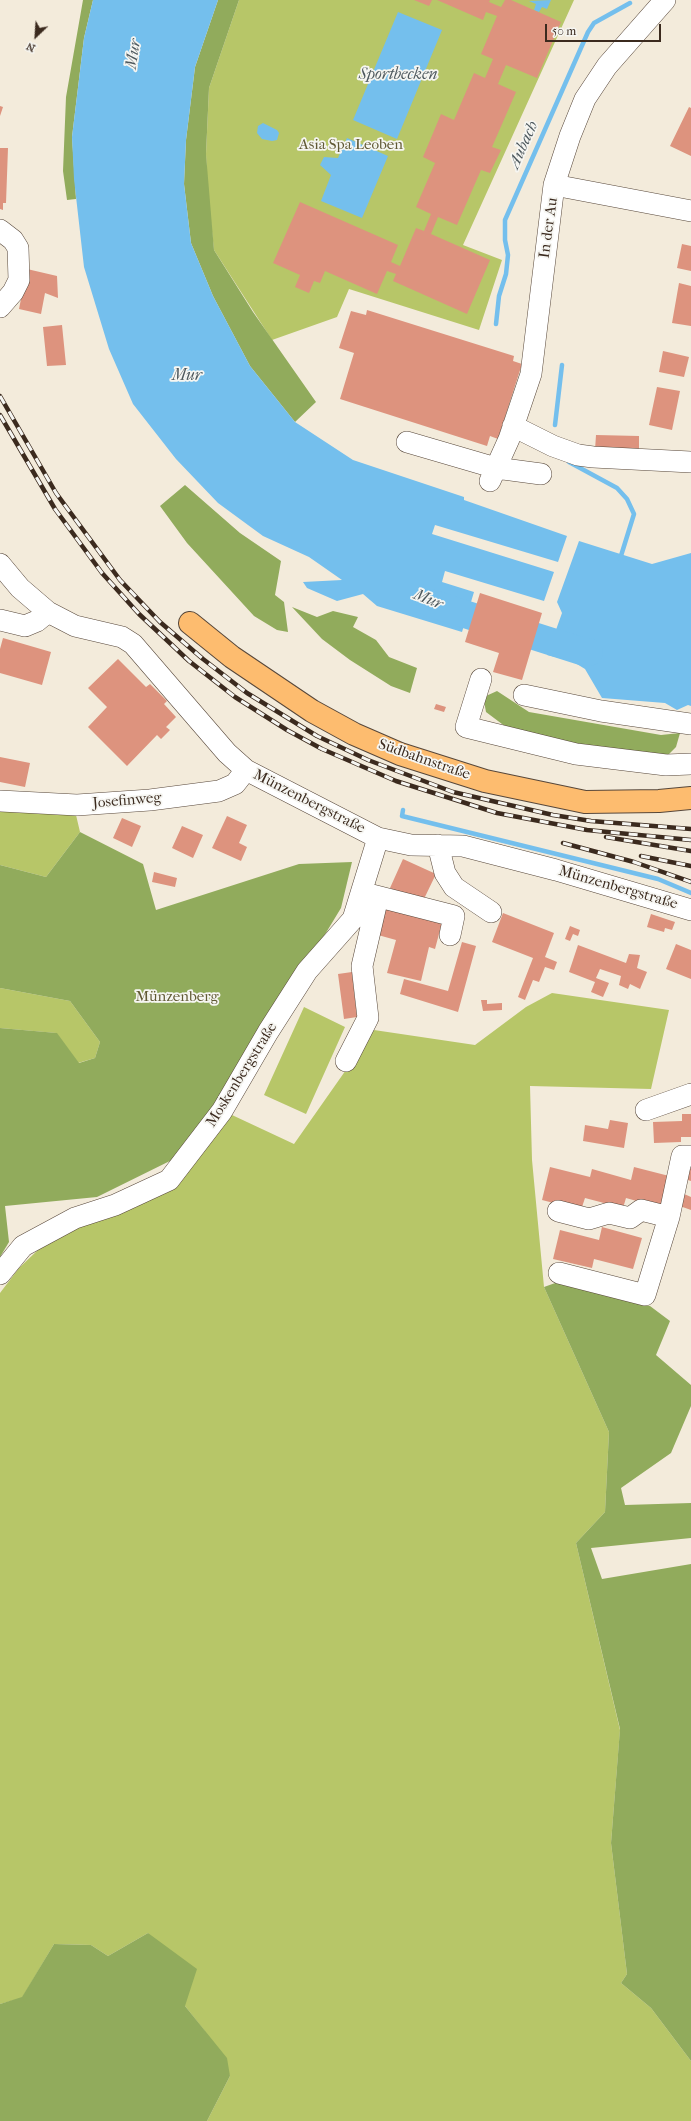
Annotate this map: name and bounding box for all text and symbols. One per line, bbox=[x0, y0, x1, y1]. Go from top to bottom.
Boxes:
north arrow bbox=[16, 16, 56, 56]
scale bar bbox=[547, 16, 663, 42]
text: 50 m bbox=[552, 24, 576, 38]
water label: Mur bbox=[122, 38, 146, 70]
text: N bbox=[24, 40, 37, 55]
water label: Sportbecken bbox=[359, 65, 437, 85]
water label: Aubach bbox=[505, 118, 543, 172]
park label: Asia Spa Leoben bbox=[299, 136, 403, 154]
street label: In der Au bbox=[536, 197, 562, 259]
water label: Mur bbox=[172, 366, 202, 386]
water label: Mur bbox=[411, 585, 445, 615]
street label: Südbahnstraße bbox=[376, 736, 472, 784]
street label: Münzenbergstraße bbox=[250, 766, 368, 838]
street label: Josefinweg bbox=[92, 789, 162, 813]
street label: Münzenbergstraße bbox=[556, 862, 680, 914]
park label: Münzenberg bbox=[135, 988, 219, 1006]
street label: Moskenbergstraße bbox=[203, 1019, 281, 1131]

